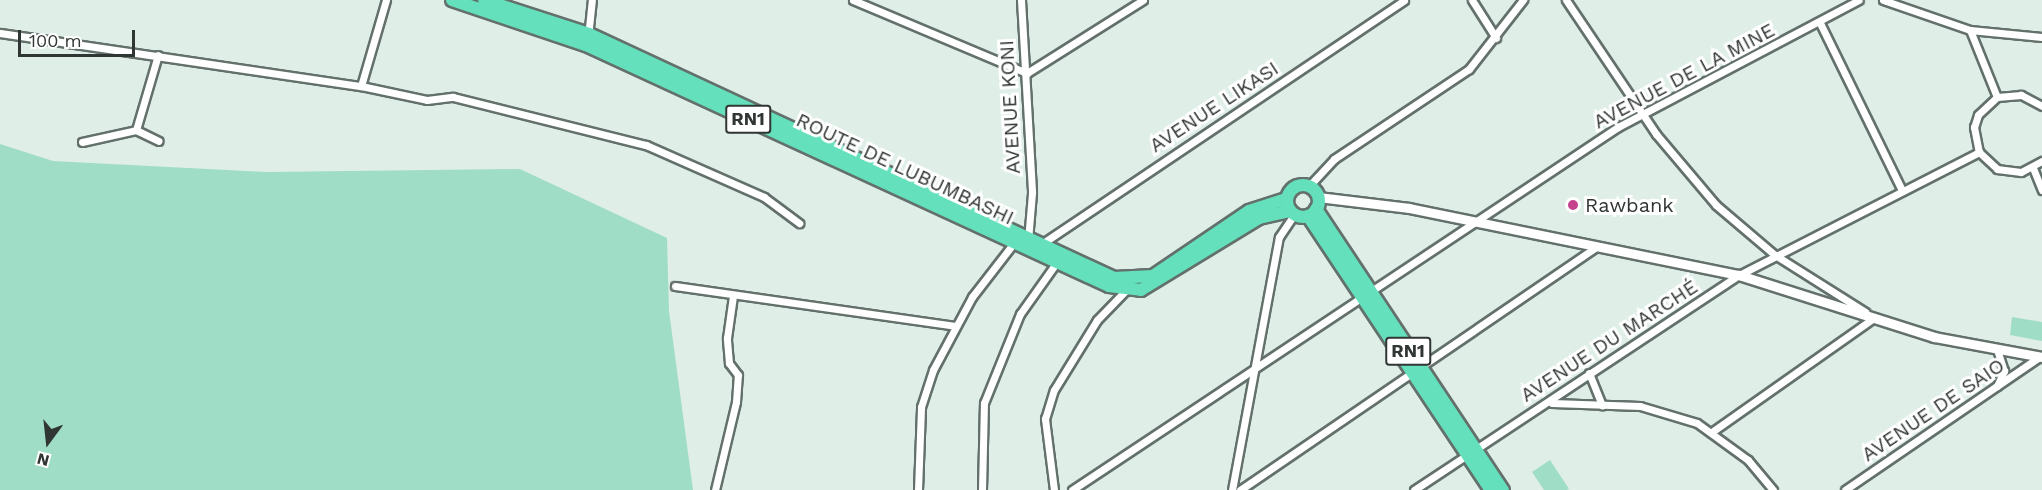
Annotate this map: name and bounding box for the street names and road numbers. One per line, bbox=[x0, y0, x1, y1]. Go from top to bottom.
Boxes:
street label: AVENUE DE LA MINE bbox=[1589, 18, 1779, 134]
street label: AVENUE KONI bbox=[995, 39, 1025, 175]
street label: AVENUE LIKASI bbox=[1145, 56, 1283, 158]
road number: RN1 bbox=[724, 104, 772, 134]
street label: ROUTE DE LUBUMBASHI bbox=[792, 108, 1018, 230]
street label: AVENUE DU MARCHÉ bbox=[1516, 275, 1702, 407]
road number: RN1 bbox=[1384, 336, 1432, 366]
street label: AVENUE DE SAIO bbox=[1857, 353, 2009, 467]

